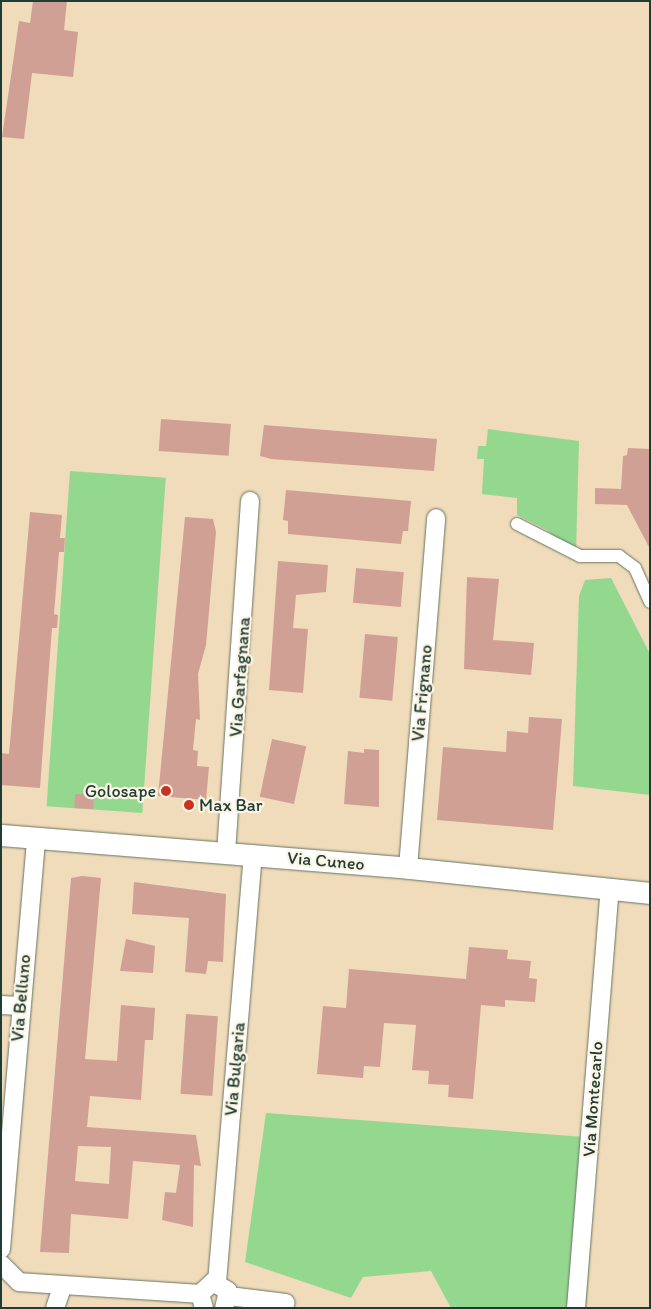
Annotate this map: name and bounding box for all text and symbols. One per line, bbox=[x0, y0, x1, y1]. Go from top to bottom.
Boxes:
street label: Via Garfagnana bbox=[225, 616, 255, 738]
street label: Via Frignano bbox=[407, 644, 437, 742]
place label: Golosape bbox=[85, 780, 156, 802]
marker: Golosape bbox=[160, 785, 172, 797]
place label: Max Bar bbox=[199, 794, 264, 816]
marker: Max Bar bbox=[183, 799, 195, 811]
street label: Via Cuneo bbox=[287, 847, 365, 875]
street label: Via Belluno bbox=[6, 953, 36, 1043]
street label: Via Bulgaria bbox=[220, 1021, 250, 1117]
street label: Via Montecarlo bbox=[578, 1040, 608, 1158]

